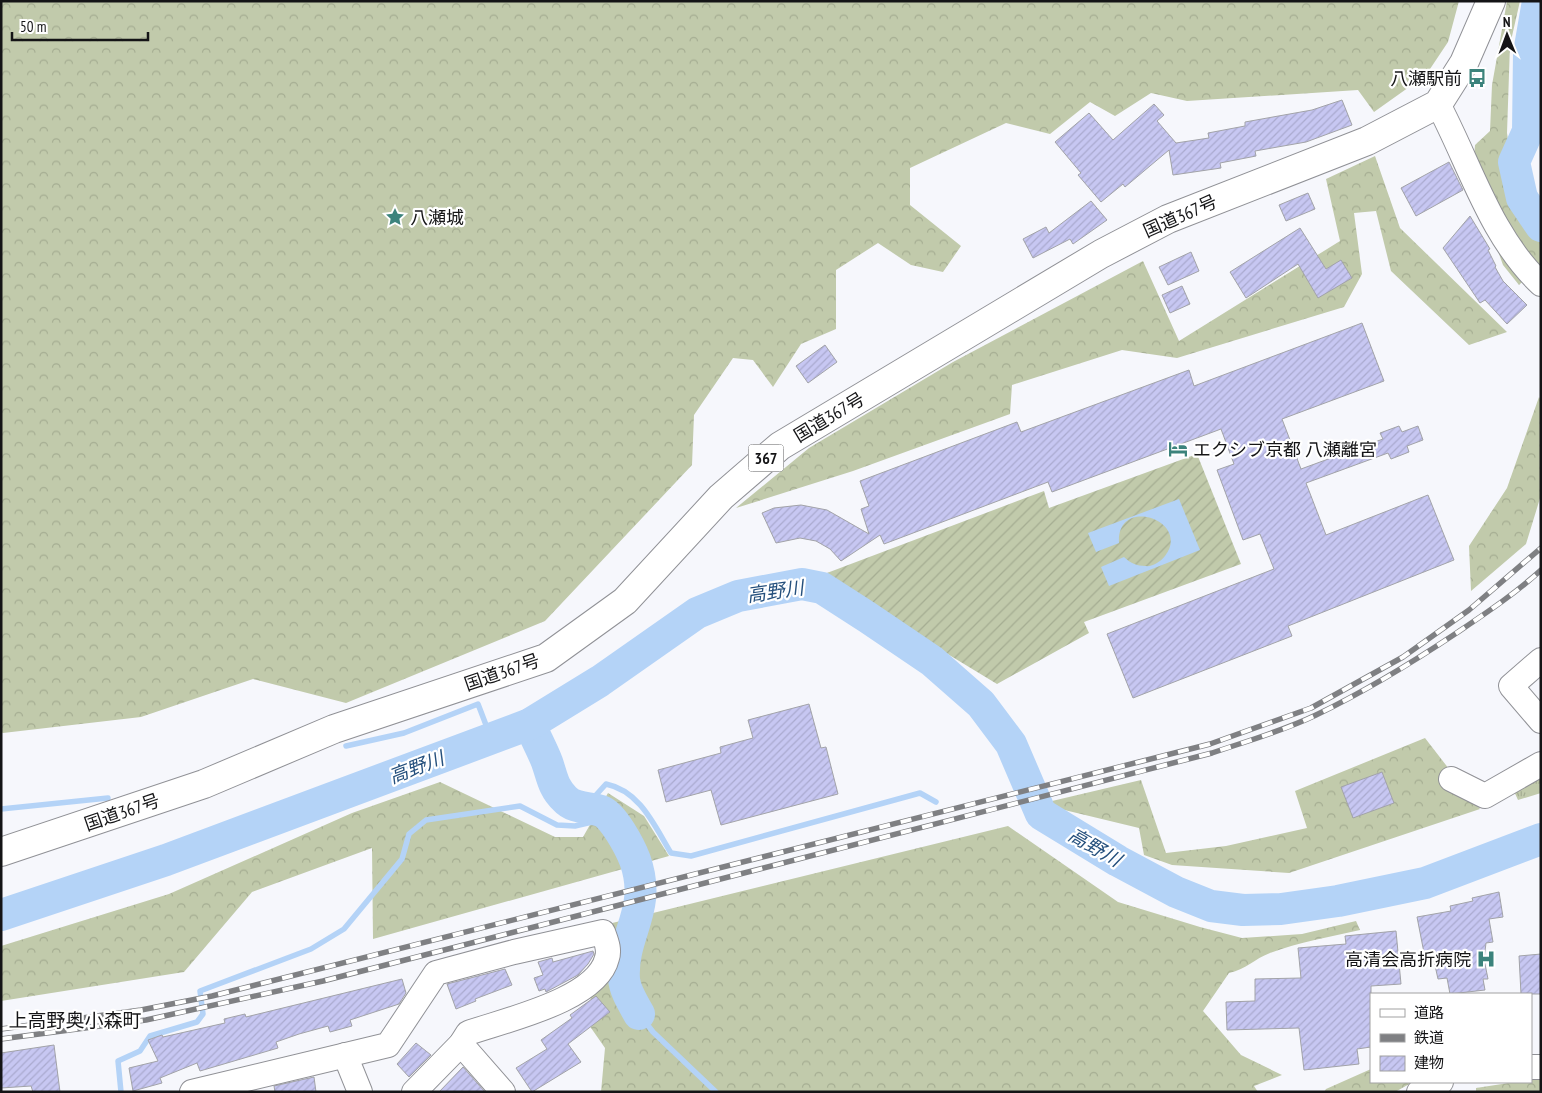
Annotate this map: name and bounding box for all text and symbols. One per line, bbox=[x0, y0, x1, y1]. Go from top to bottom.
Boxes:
scale bar bbox=[12, 10, 149, 42]
north arrow bbox=[1482, 10, 1532, 60]
text: N bbox=[1503, 13, 1511, 31]
text: 50 m bbox=[20, 17, 46, 36]
place label: 八瀬駅前 bbox=[1390, 67, 1462, 90]
bus stop icon: 八瀬駅前 bbox=[1466, 67, 1488, 89]
street label: 国道367号 bbox=[1140, 190, 1220, 242]
place icon: 八瀬城 bbox=[384, 206, 406, 228]
place label: 八瀬城 bbox=[410, 206, 464, 229]
street label: 国道367号 bbox=[790, 387, 868, 447]
hotel icon: エクシブ京都 八瀬離宮 bbox=[1167, 438, 1189, 460]
place label: エクシブ京都 八瀬離宮 bbox=[1193, 438, 1377, 461]
road number: 367 bbox=[748, 444, 784, 472]
water label: 高野川 bbox=[745, 575, 807, 607]
street label: 国道367号 bbox=[461, 648, 543, 696]
water label: 高野川 bbox=[385, 745, 449, 788]
street label: 国道367号 bbox=[81, 788, 163, 836]
water label: 高野川 bbox=[1064, 822, 1127, 873]
place label: 高清会高折病院 bbox=[1345, 948, 1471, 971]
hospital icon: 高清会高折病院 bbox=[1475, 948, 1497, 970]
legend bbox=[1370, 993, 1532, 1083]
text: 道路 bbox=[1414, 1003, 1444, 1022]
district label: 上高野奥小森町 bbox=[8, 1008, 142, 1032]
text: 鉄道 bbox=[1414, 1028, 1444, 1047]
text: 建物 bbox=[1414, 1053, 1444, 1072]

